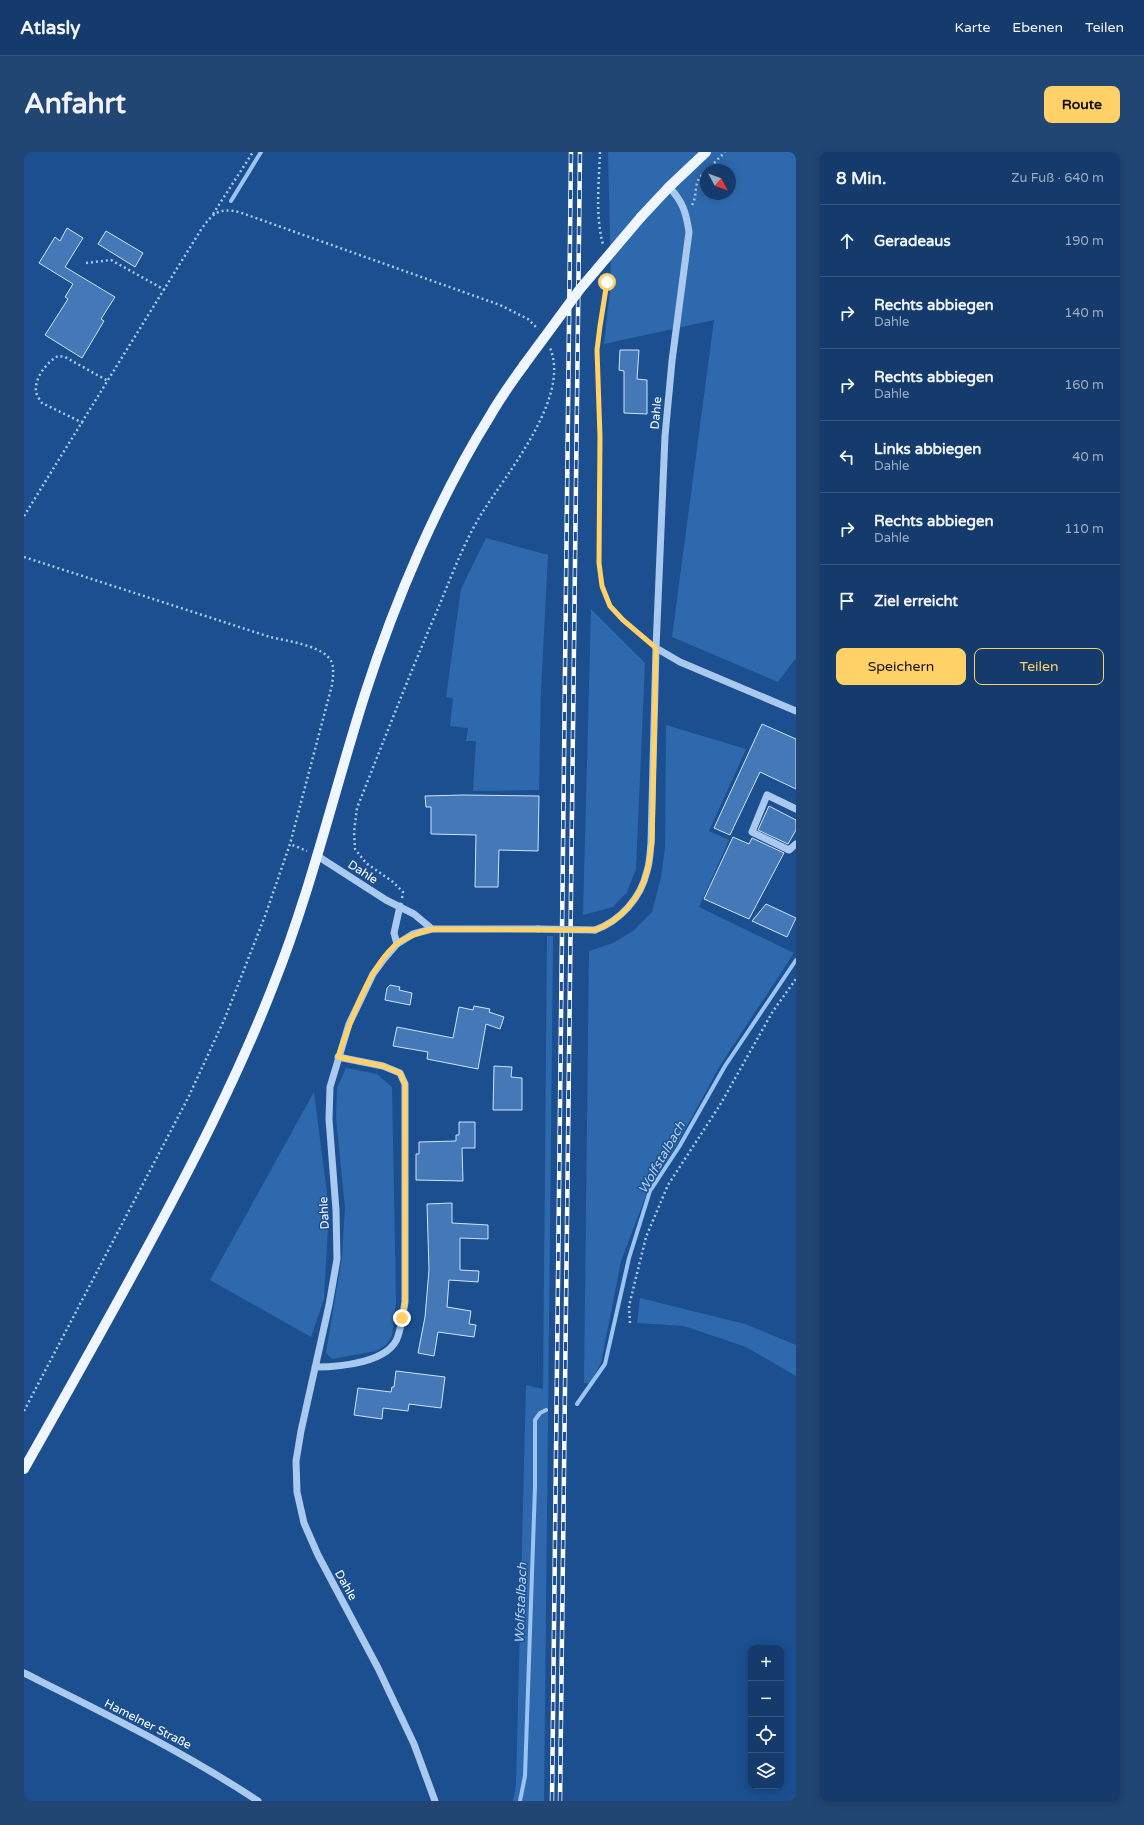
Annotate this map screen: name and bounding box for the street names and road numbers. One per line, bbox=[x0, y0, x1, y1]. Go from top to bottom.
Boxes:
street label: Dahle bbox=[648, 396, 664, 430]
street label: Dahle bbox=[345, 857, 381, 887]
street label: Dahle bbox=[316, 1196, 332, 1230]
street label: Dahle bbox=[332, 1567, 360, 1603]
street label: Hamelner Straße bbox=[102, 1696, 194, 1752]

